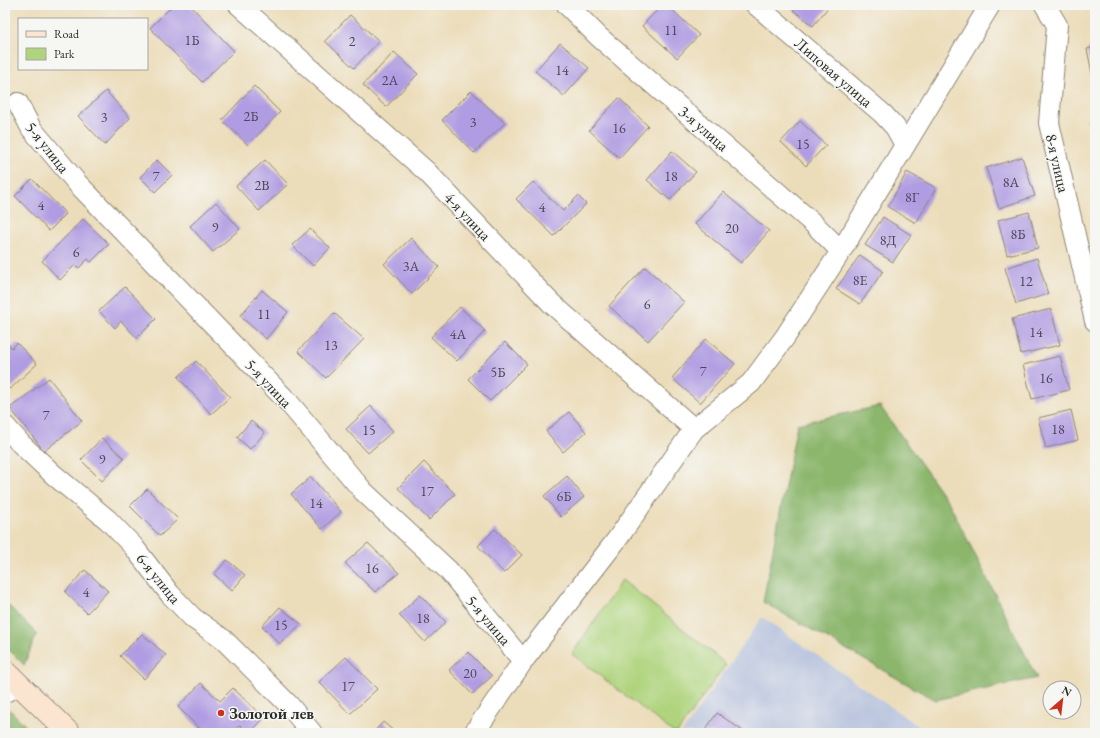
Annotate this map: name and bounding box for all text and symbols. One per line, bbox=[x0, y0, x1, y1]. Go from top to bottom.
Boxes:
legend bbox=[18, 18, 148, 70]
house number: 11 bbox=[664, 21, 678, 39]
text: Road bbox=[54, 26, 80, 42]
house number: 1Б bbox=[185, 31, 199, 49]
house number: 2 bbox=[349, 32, 356, 50]
street label: Липовая улица bbox=[790, 33, 877, 112]
text: Park bbox=[54, 46, 75, 62]
house number: 14 bbox=[555, 61, 569, 79]
house number: 2А bbox=[382, 71, 399, 89]
street label: 3-я улица bbox=[674, 101, 734, 156]
house number: 2Б bbox=[244, 107, 258, 125]
house number: 3 bbox=[101, 108, 108, 126]
house number: 3 bbox=[470, 113, 477, 131]
street label: 5-я улица bbox=[21, 117, 75, 178]
house number: 16 bbox=[612, 119, 626, 137]
street label: 8-я улица bbox=[1041, 132, 1075, 195]
house number: 15 bbox=[796, 135, 810, 153]
house number: 7 bbox=[153, 167, 160, 185]
house number: 18 bbox=[664, 167, 678, 185]
house number: 8А bbox=[1003, 173, 1020, 191]
house number: 2В bbox=[255, 176, 269, 194]
street label: 4-я улица bbox=[440, 187, 496, 246]
house number: 8Г bbox=[905, 188, 920, 206]
house number: 4 bbox=[38, 196, 45, 214]
house number: 4 bbox=[539, 198, 546, 216]
house number: 9 bbox=[212, 218, 219, 236]
house number: 20 bbox=[725, 219, 739, 237]
house number: 8Б bbox=[1011, 225, 1025, 243]
house number: 8Д bbox=[880, 231, 896, 249]
house number: 6 bbox=[73, 243, 80, 261]
house number: 3А bbox=[403, 257, 420, 275]
house number: 8Е bbox=[853, 271, 867, 289]
house number: 12 bbox=[1019, 272, 1033, 290]
house number: 6 bbox=[644, 295, 651, 313]
house number: 11 bbox=[257, 305, 271, 323]
house number: 14 bbox=[1029, 323, 1043, 341]
house number: 4А bbox=[450, 325, 467, 343]
house number: 13 bbox=[324, 336, 338, 354]
street label: 5-я улица bbox=[241, 354, 297, 413]
house number: 7 bbox=[700, 362, 707, 380]
house number: 5Б bbox=[491, 363, 505, 381]
house number: 16 bbox=[1039, 369, 1053, 387]
house number: 7 bbox=[43, 406, 50, 424]
house number: 18 bbox=[1051, 420, 1065, 438]
house number: 15 bbox=[362, 421, 376, 439]
house number: 9 bbox=[99, 450, 106, 468]
house number: 17 bbox=[420, 482, 434, 500]
house number: 6Б bbox=[557, 487, 571, 505]
house number: 14 bbox=[309, 494, 323, 512]
street label: 6-я улица bbox=[132, 548, 186, 609]
house number: 16 bbox=[365, 559, 379, 577]
house number: 4 bbox=[83, 583, 90, 601]
street label: 5-я улица bbox=[461, 591, 516, 650]
house number: 18 bbox=[416, 609, 430, 627]
house number: 15 bbox=[274, 616, 288, 634]
house number: 20 bbox=[463, 664, 477, 682]
house number: 17 bbox=[341, 677, 355, 695]
north arrow bbox=[1042, 680, 1082, 720]
text: N bbox=[1059, 683, 1074, 699]
place label: Золотой лев bbox=[229, 703, 314, 724]
marker: Золотой лев bbox=[216, 708, 226, 718]

